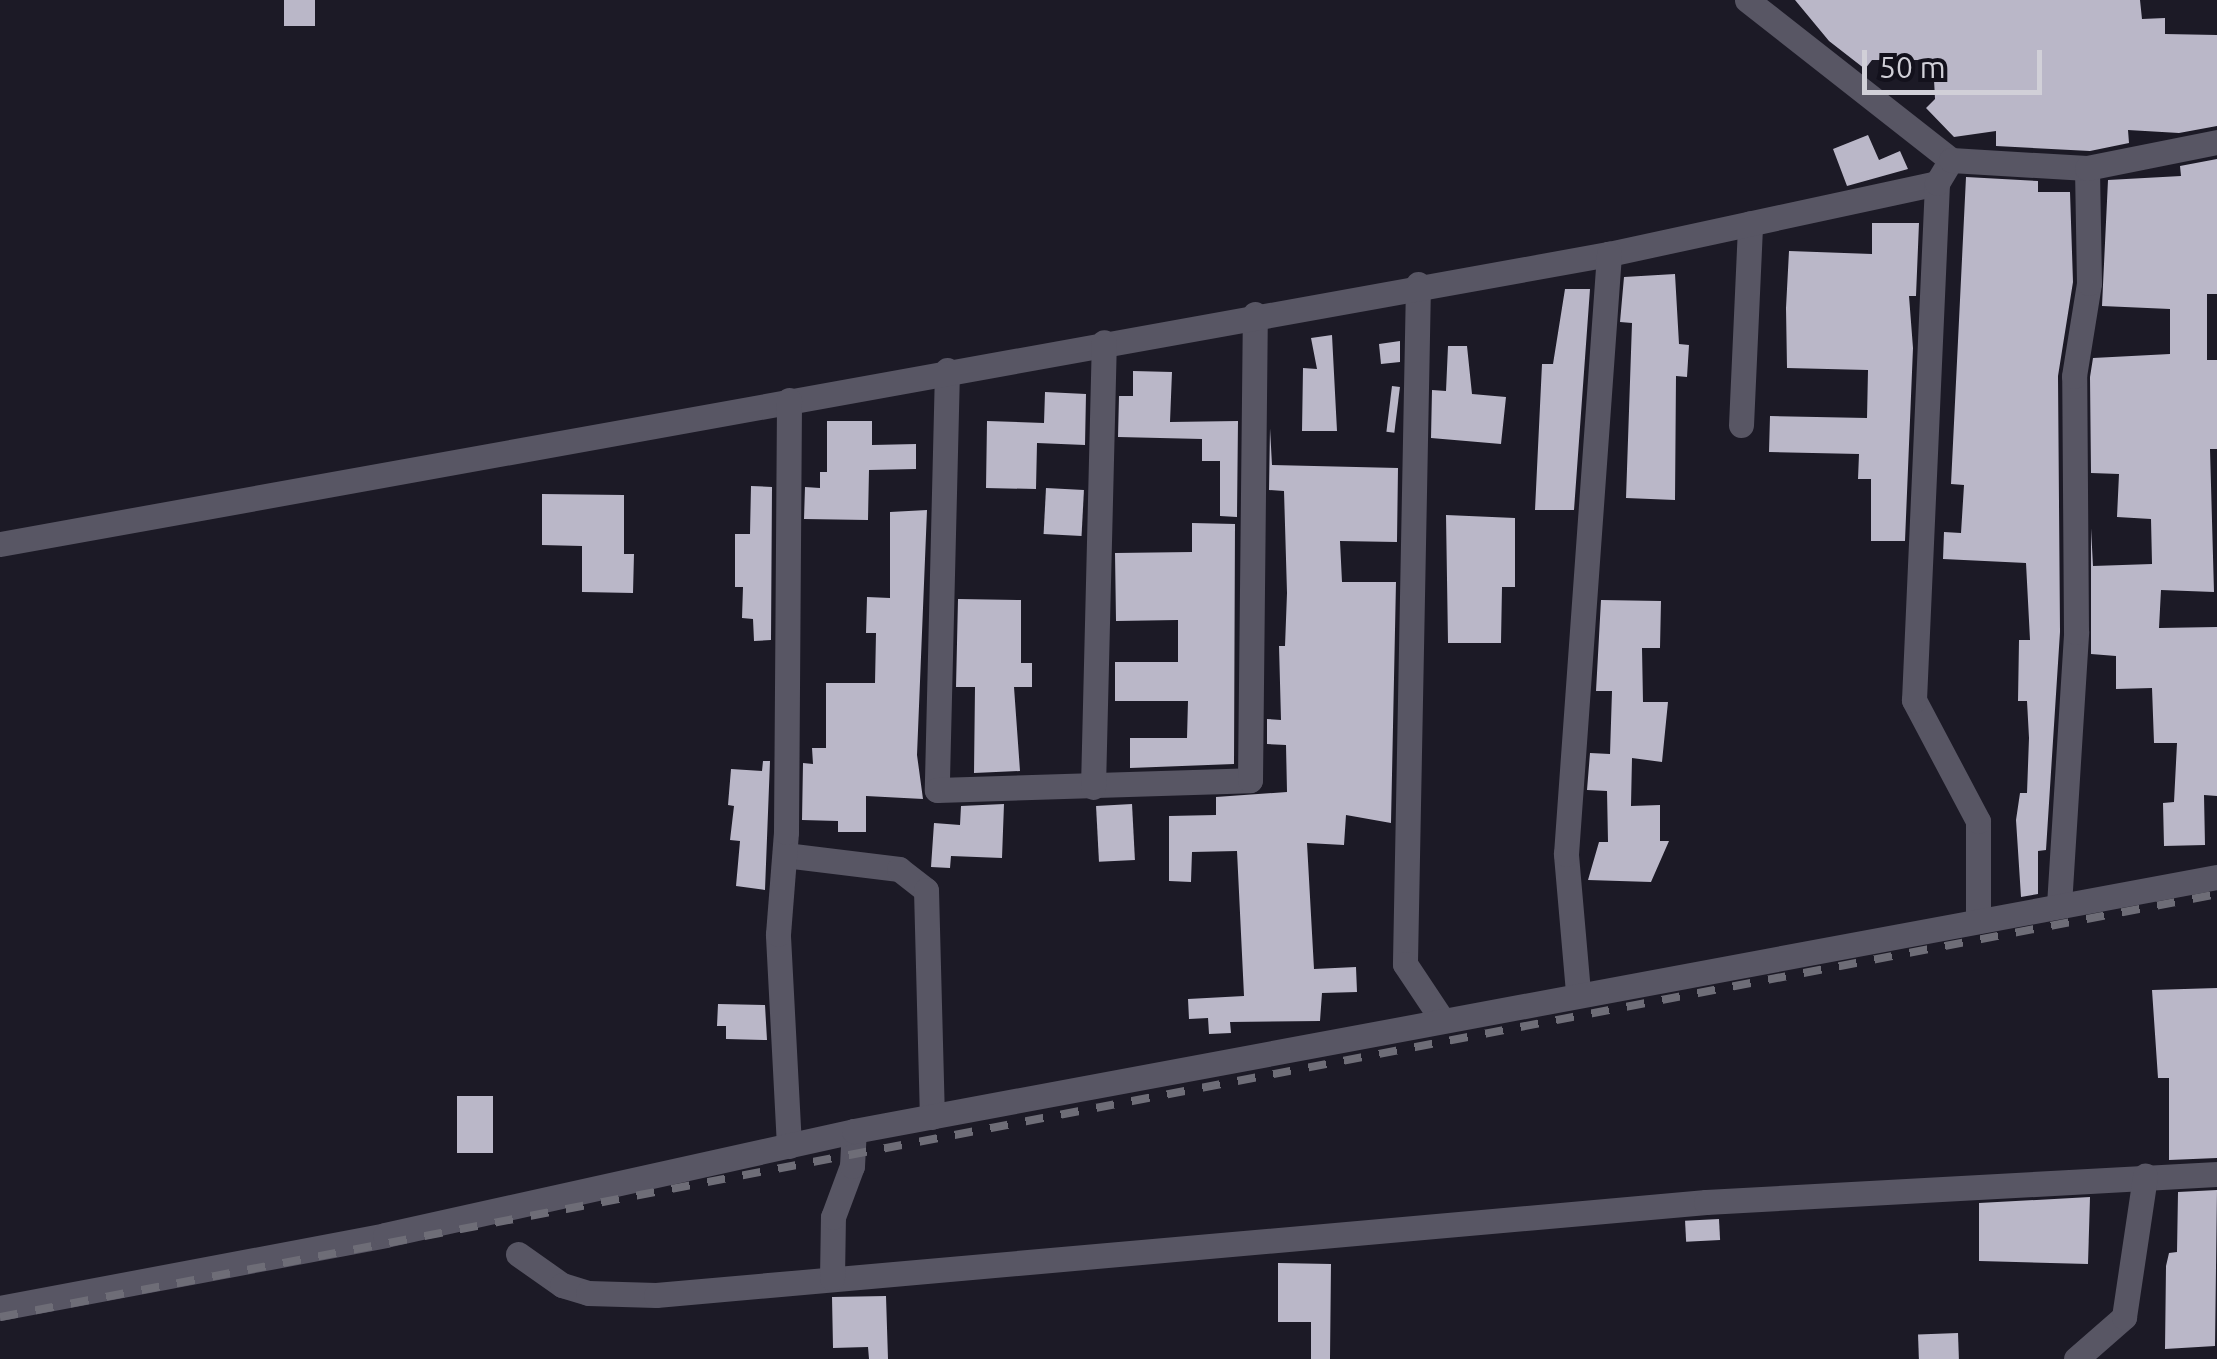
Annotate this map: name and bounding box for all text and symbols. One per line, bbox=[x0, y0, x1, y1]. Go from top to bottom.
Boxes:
scale bar bbox=[1867, 30, 2047, 92]
text: 50 m bbox=[1879, 50, 1946, 84]

